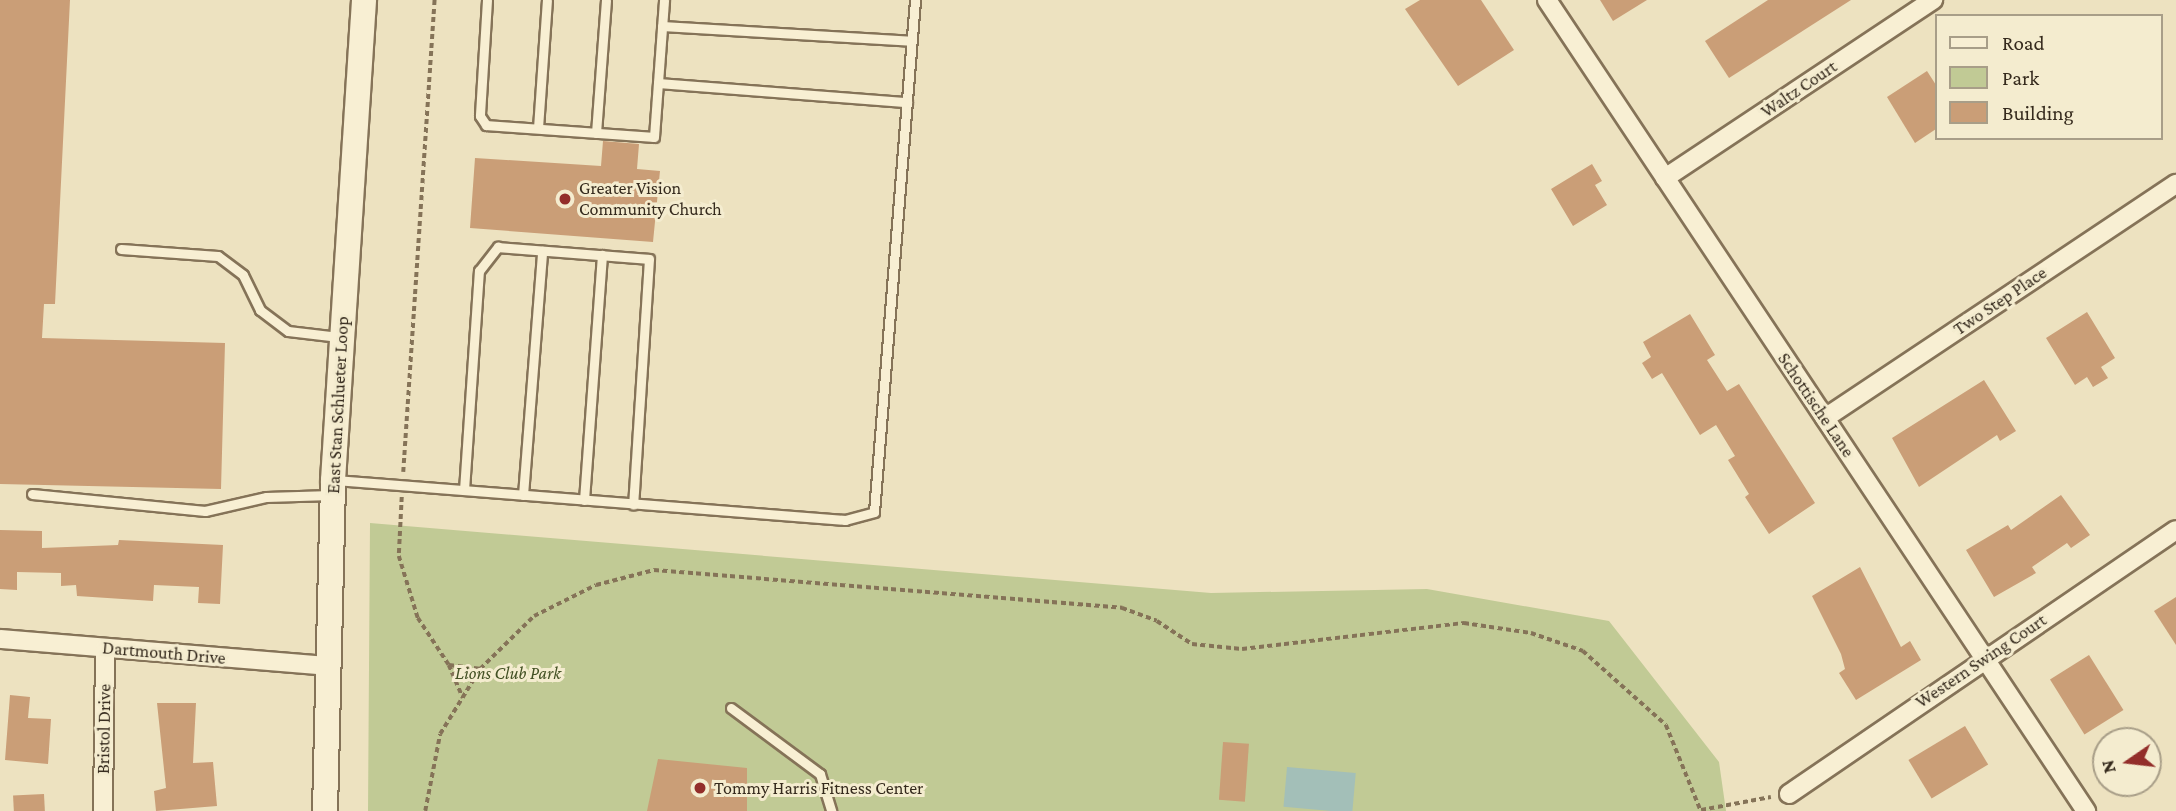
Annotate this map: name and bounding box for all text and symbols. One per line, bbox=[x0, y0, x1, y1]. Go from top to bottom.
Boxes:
legend bbox=[1934, 14, 2162, 140]
text: Road bbox=[2002, 31, 2045, 55]
street label: Waltz Court bbox=[1757, 56, 1841, 122]
text: Park bbox=[2002, 66, 2039, 90]
text: Building bbox=[2002, 101, 2074, 125]
place label: Greater Vision Community Church bbox=[579, 178, 722, 220]
marker: Greater Vision Community Church bbox=[557, 191, 573, 207]
street label: Two Step Place bbox=[1949, 262, 2051, 340]
street label: East Stan Schlueter Loop bbox=[323, 316, 353, 494]
street label: Schottische Lane bbox=[1773, 349, 1859, 461]
street label: Western Swing Court bbox=[1911, 609, 2051, 713]
street label: Dartmouth Drive bbox=[101, 637, 227, 669]
park label: Lions Club Park bbox=[455, 662, 561, 684]
street label: Bristol Drive bbox=[92, 684, 116, 774]
north arrow bbox=[2092, 727, 2162, 797]
text: N bbox=[2096, 758, 2120, 776]
place label: Tommy Harris Fitness Center bbox=[714, 777, 923, 799]
marker: Tommy Harris Fitness Center bbox=[692, 780, 708, 796]

